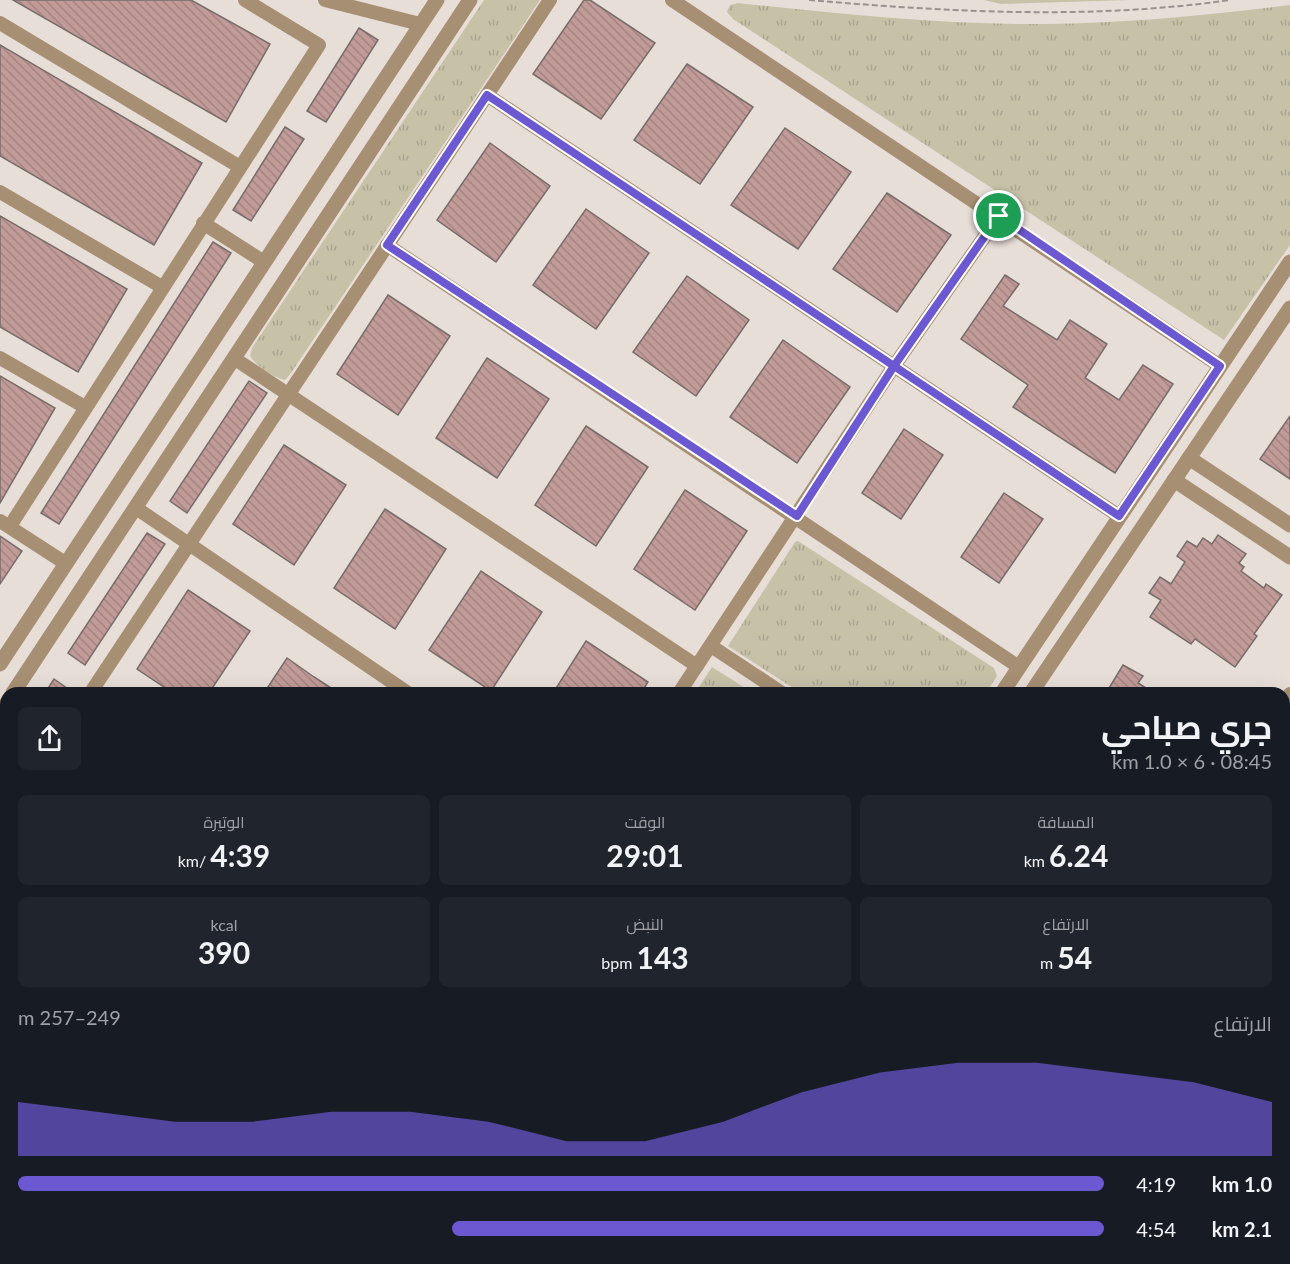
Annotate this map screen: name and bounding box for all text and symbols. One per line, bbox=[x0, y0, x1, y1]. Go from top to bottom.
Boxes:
pin bbox=[973, 190, 1024, 241]
icon: arrive bbox=[982, 199, 1015, 232]
text: جري صباحي bbox=[1101, 706, 1272, 746]
button: share bbox=[18, 707, 81, 770]
text: 08:45 · 6 × 1.0 km bbox=[1112, 749, 1272, 773]
text: الوتيرة bbox=[203, 812, 245, 831]
text: الوقت bbox=[625, 812, 665, 831]
text: المسافة bbox=[1038, 812, 1094, 831]
text: 4:39 bbox=[210, 837, 270, 873]
text: 29:01 bbox=[606, 837, 684, 873]
text: 6.24 bbox=[1049, 837, 1108, 873]
text: /km bbox=[178, 851, 210, 870]
text: km bbox=[1024, 851, 1049, 870]
text: النبض bbox=[626, 914, 664, 933]
text: الارتفاع bbox=[1043, 914, 1089, 933]
text: kcal bbox=[210, 915, 238, 934]
text: 390 bbox=[198, 934, 250, 970]
text: 143 bbox=[637, 939, 689, 975]
text: 54 bbox=[1057, 939, 1092, 975]
text: bpm bbox=[601, 953, 637, 972]
text: m bbox=[1040, 953, 1057, 972]
text: 249–257 m bbox=[18, 1005, 121, 1029]
text: الارتفاع bbox=[1213, 1011, 1272, 1035]
text: 4:19 bbox=[1136, 1172, 1176, 1196]
text: 1.0 km bbox=[1212, 1172, 1272, 1196]
text: 4:54 bbox=[1136, 1217, 1176, 1241]
text: 2.1 km bbox=[1212, 1217, 1272, 1241]

